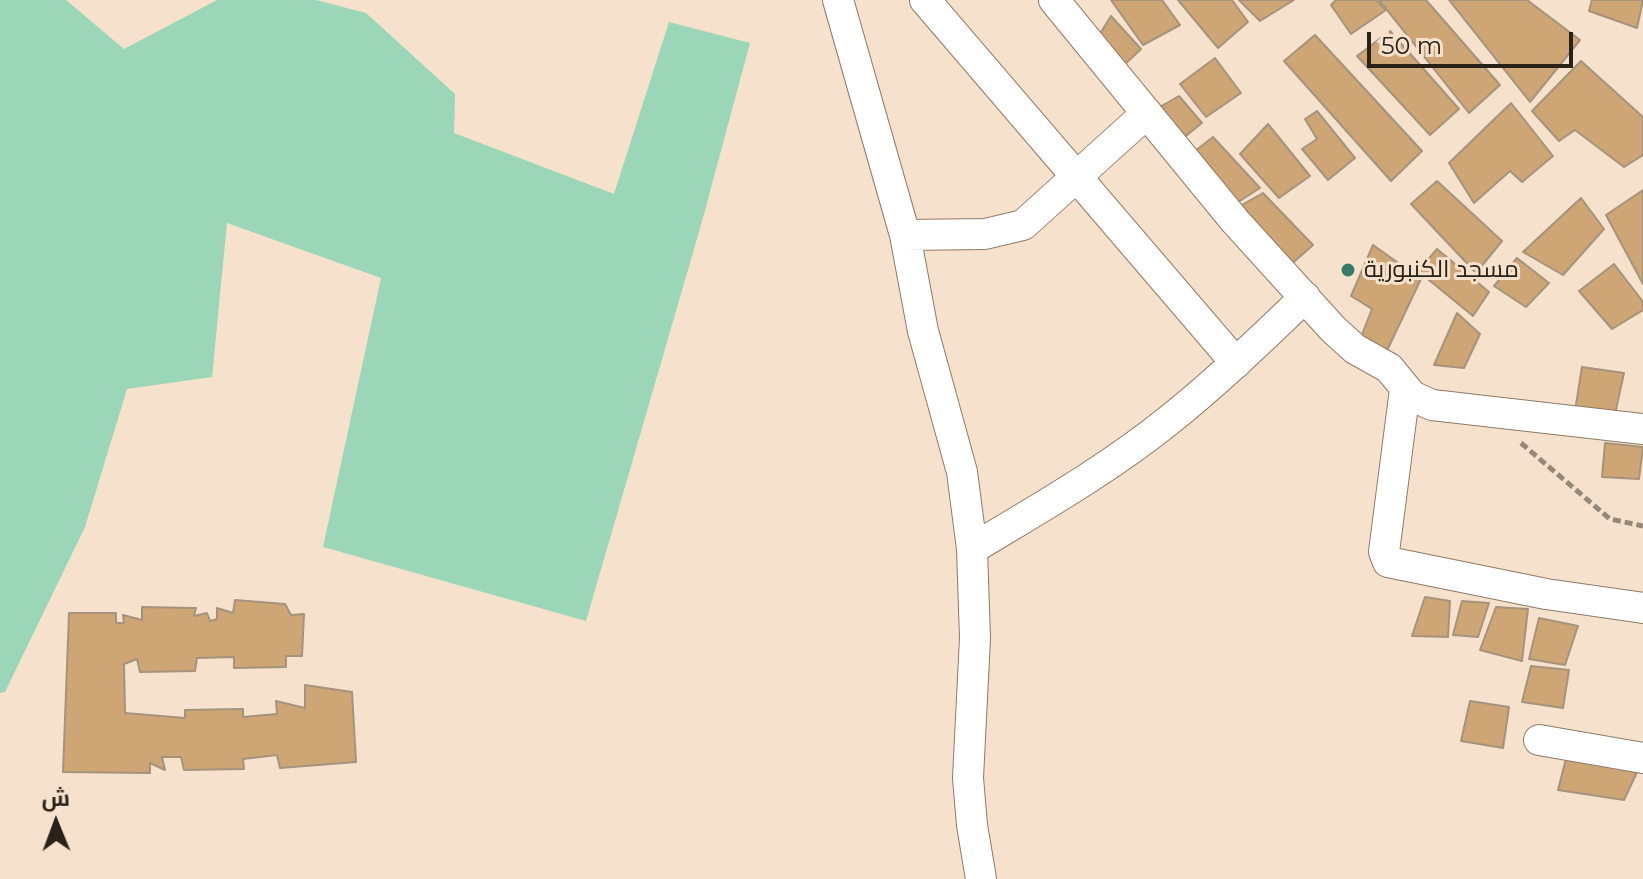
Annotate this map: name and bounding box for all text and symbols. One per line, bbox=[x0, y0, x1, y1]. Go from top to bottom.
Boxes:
scale bar bbox=[1371, 16, 1577, 66]
text: 50 m bbox=[1381, 31, 1442, 60]
place label: مسجد الكنبورية bbox=[1364, 256, 1519, 284]
marker: مسجد الكنبورية bbox=[1339, 261, 1357, 279]
north arrow bbox=[16, 783, 96, 863]
text: ش bbox=[41, 785, 70, 812]

